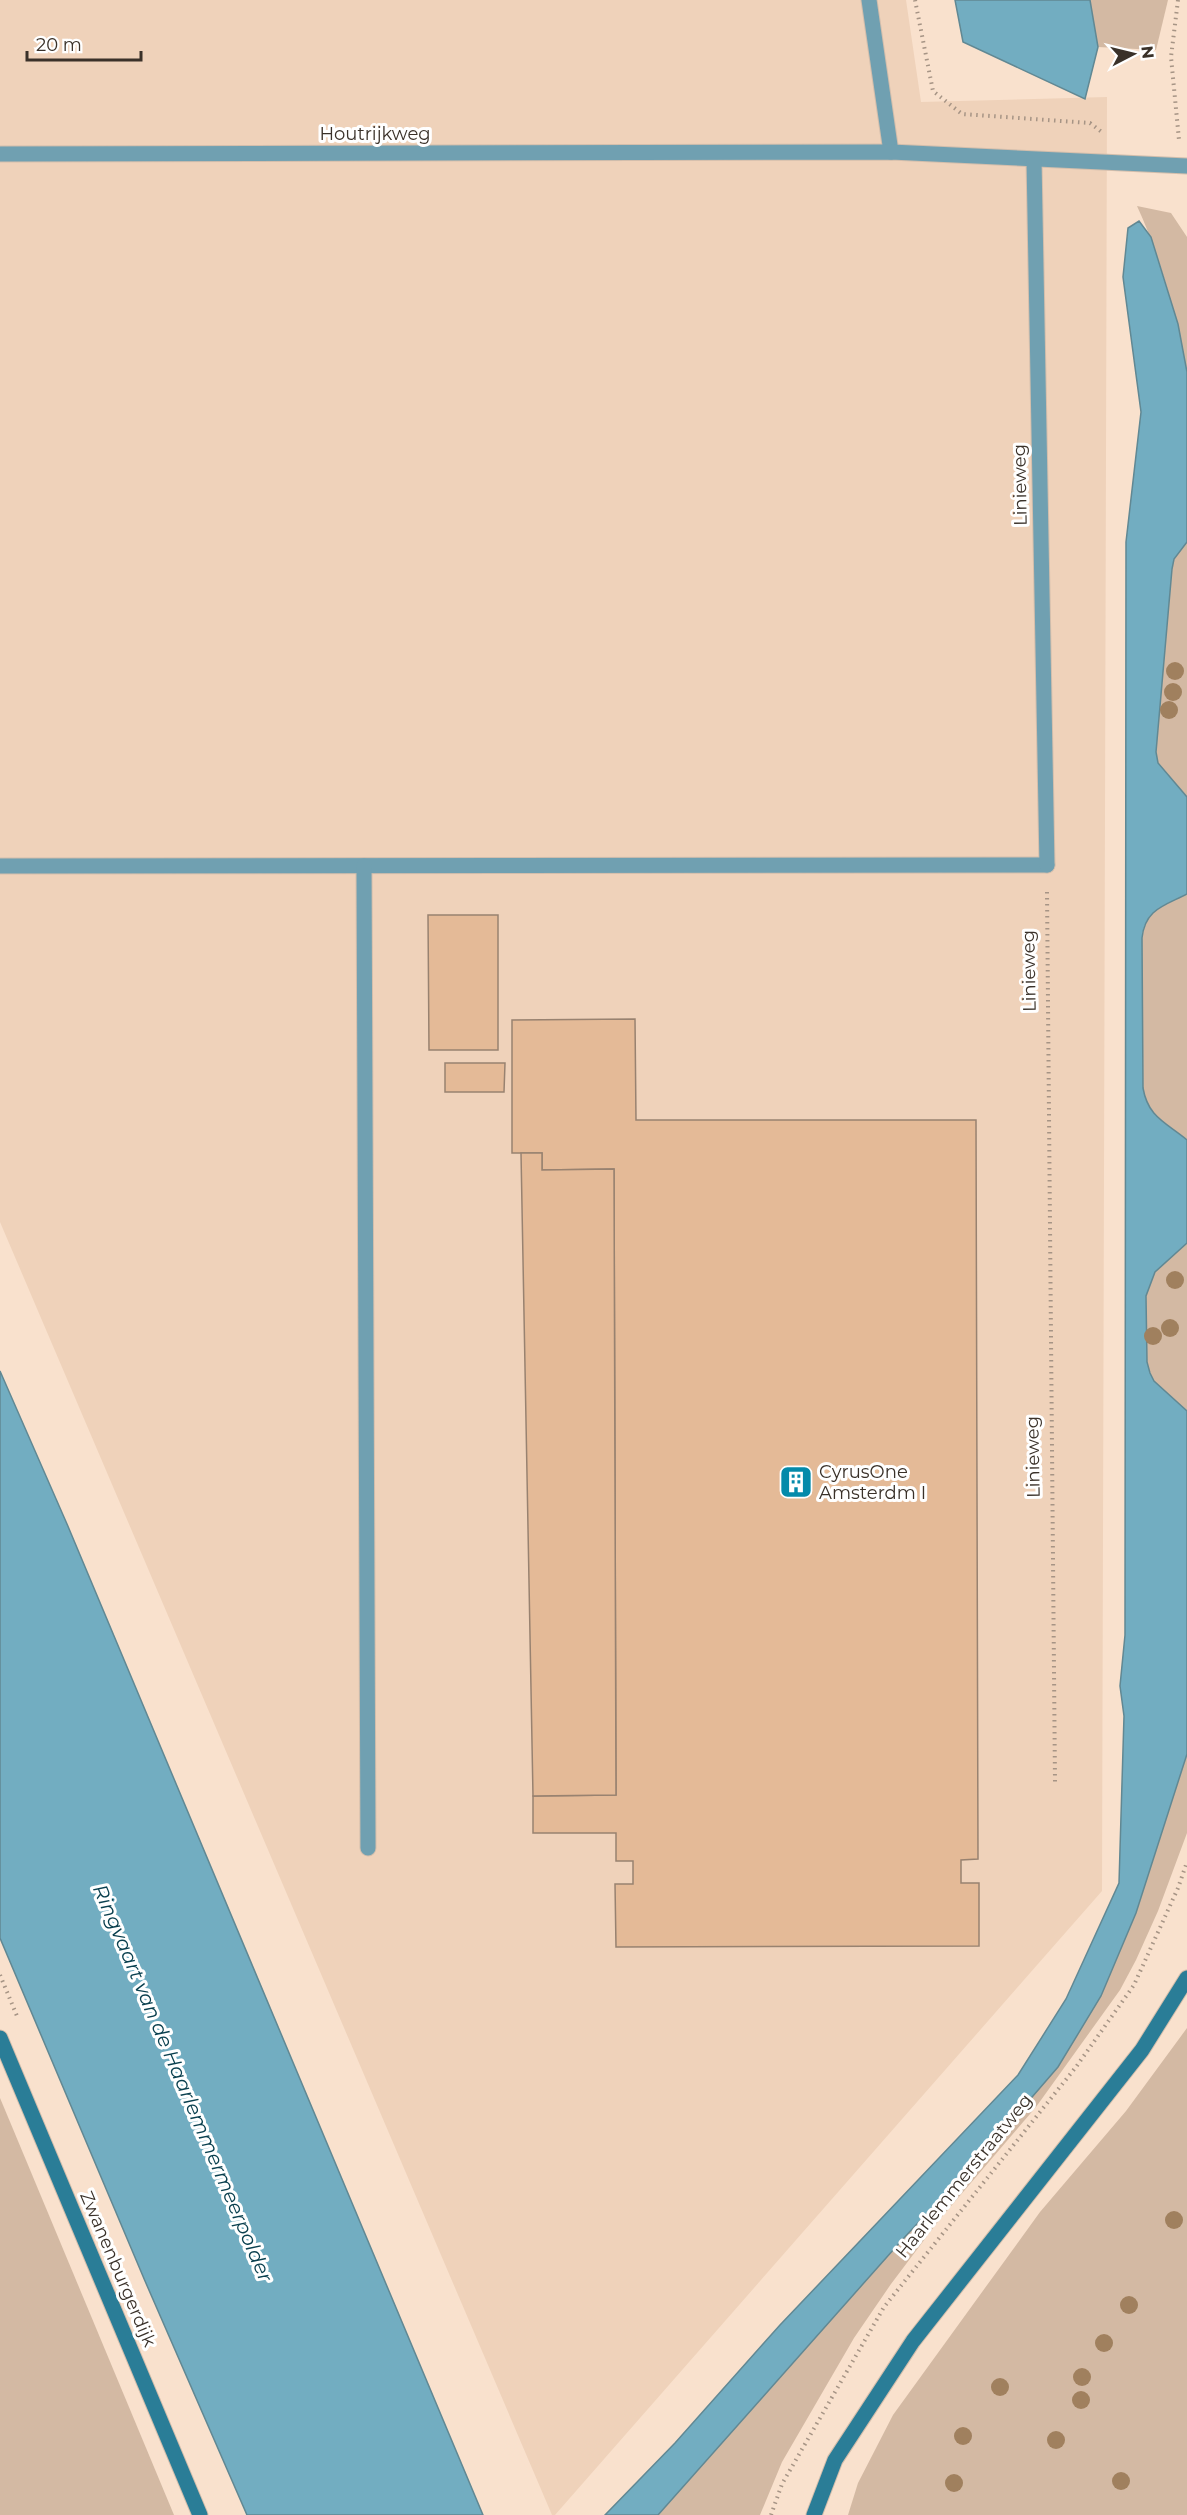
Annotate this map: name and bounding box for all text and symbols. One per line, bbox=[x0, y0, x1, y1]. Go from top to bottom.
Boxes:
scale bar bbox=[27, 24, 141, 62]
north arrow bbox=[1103, 24, 1163, 84]
text: 20 m bbox=[36, 34, 82, 56]
text: N bbox=[1137, 45, 1158, 60]
street label: Houtrijkweg bbox=[319, 123, 431, 145]
street label: Linieweg bbox=[1008, 444, 1032, 526]
street label: Linieweg bbox=[1017, 930, 1041, 1012]
street label: Linieweg bbox=[1021, 1416, 1045, 1498]
place label: CyrusOne Amsterdm I bbox=[819, 1461, 926, 1504]
building icon: CyrusOne Amsterdm I bbox=[778, 1464, 814, 1500]
water label: Ringvaart van de Haarlemmermeerpolder bbox=[88, 1881, 278, 2286]
street label: Haarlemmerstraatweg bbox=[891, 2090, 1037, 2262]
street label: Zwanenburgerdijk bbox=[75, 2188, 161, 2350]

